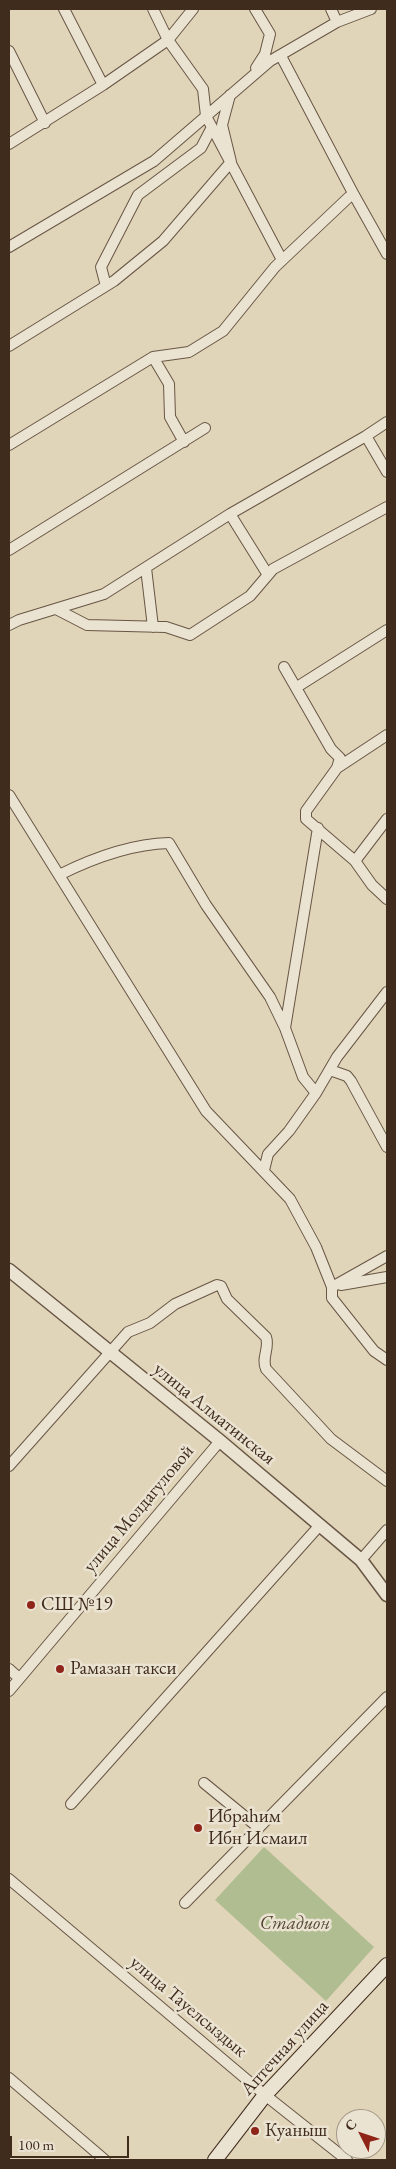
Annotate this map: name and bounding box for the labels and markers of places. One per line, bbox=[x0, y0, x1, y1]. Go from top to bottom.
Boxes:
place label: СШ №19 bbox=[41, 1594, 113, 1616]
marker: СШ №19 bbox=[25, 1599, 37, 1611]
place label: Рамазан такси bbox=[70, 1658, 176, 1680]
marker: Рамазан такси bbox=[54, 1663, 66, 1675]
place label: Ибраһим Ибн Исмаил bbox=[208, 1806, 307, 1850]
marker: Ибраһим Ибн Исмаил bbox=[192, 1822, 204, 1834]
place label: Куаныш bbox=[265, 2120, 327, 2142]
marker: Куаныш bbox=[249, 2125, 261, 2137]

